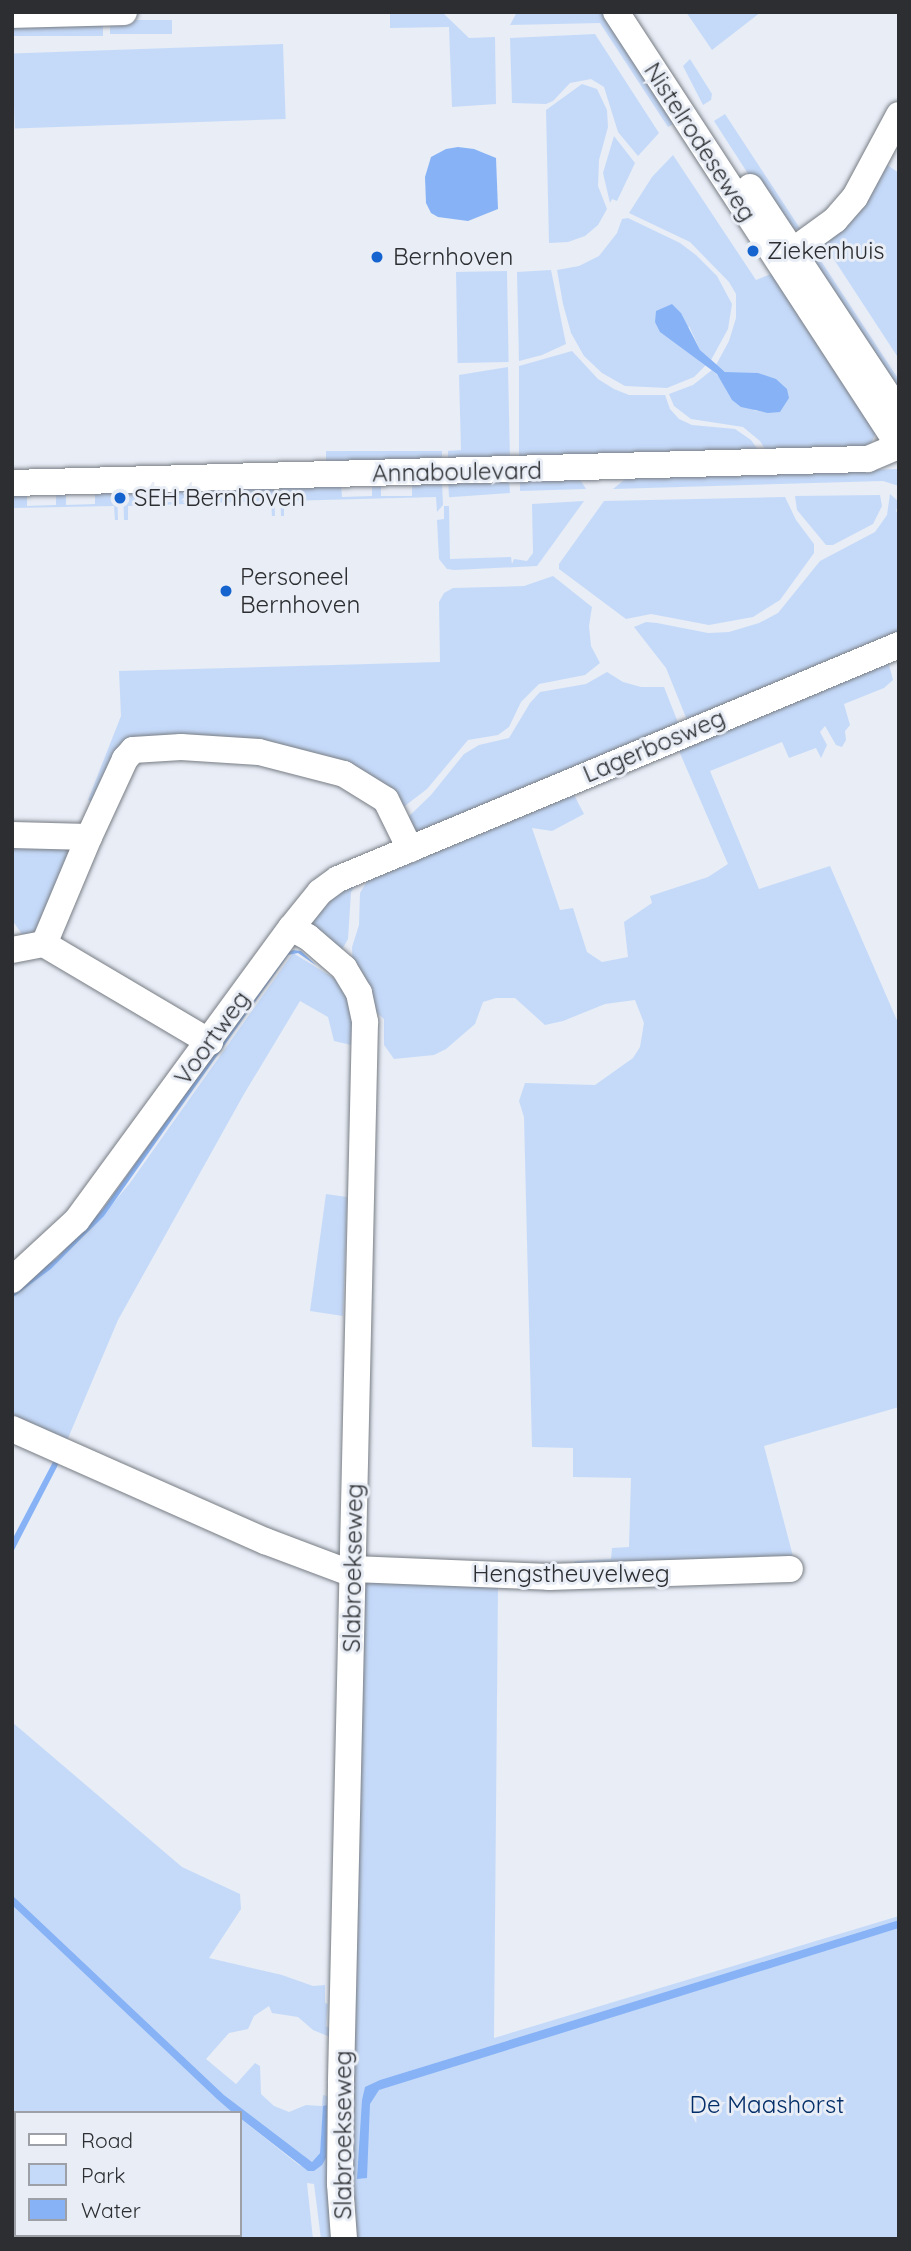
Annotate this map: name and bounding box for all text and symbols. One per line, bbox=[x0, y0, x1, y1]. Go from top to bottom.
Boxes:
street label: Nistelrodeseweg bbox=[638, 57, 762, 227]
place label: Ziekenhuis bbox=[767, 237, 885, 265]
place label: Bernhoven bbox=[393, 243, 513, 271]
marker: Ziekenhuis bbox=[745, 243, 761, 259]
marker: Bernhoven bbox=[367, 247, 387, 267]
street label: Annaboulevard bbox=[372, 456, 542, 488]
place label: SEH Bernhoven bbox=[134, 484, 305, 512]
marker: SEH Bernhoven bbox=[112, 490, 128, 506]
place label: Personeel Bernhoven bbox=[240, 563, 360, 619]
marker: Personeel Bernhoven bbox=[218, 583, 234, 599]
street label: Lagerbosweg bbox=[579, 703, 729, 789]
street label: Voortweg bbox=[168, 985, 256, 1091]
street label: Slabroekseweg bbox=[337, 1483, 369, 1653]
street label: Hengstheuvelweg bbox=[472, 1560, 670, 1588]
street label: Slabroekseweg bbox=[329, 2051, 357, 2219]
park label: De Maashorst bbox=[690, 2091, 844, 2119]
legend bbox=[14, 2111, 242, 2237]
text: Road bbox=[81, 2127, 133, 2153]
text: Park bbox=[81, 2162, 125, 2188]
text: Water bbox=[81, 2197, 141, 2223]

